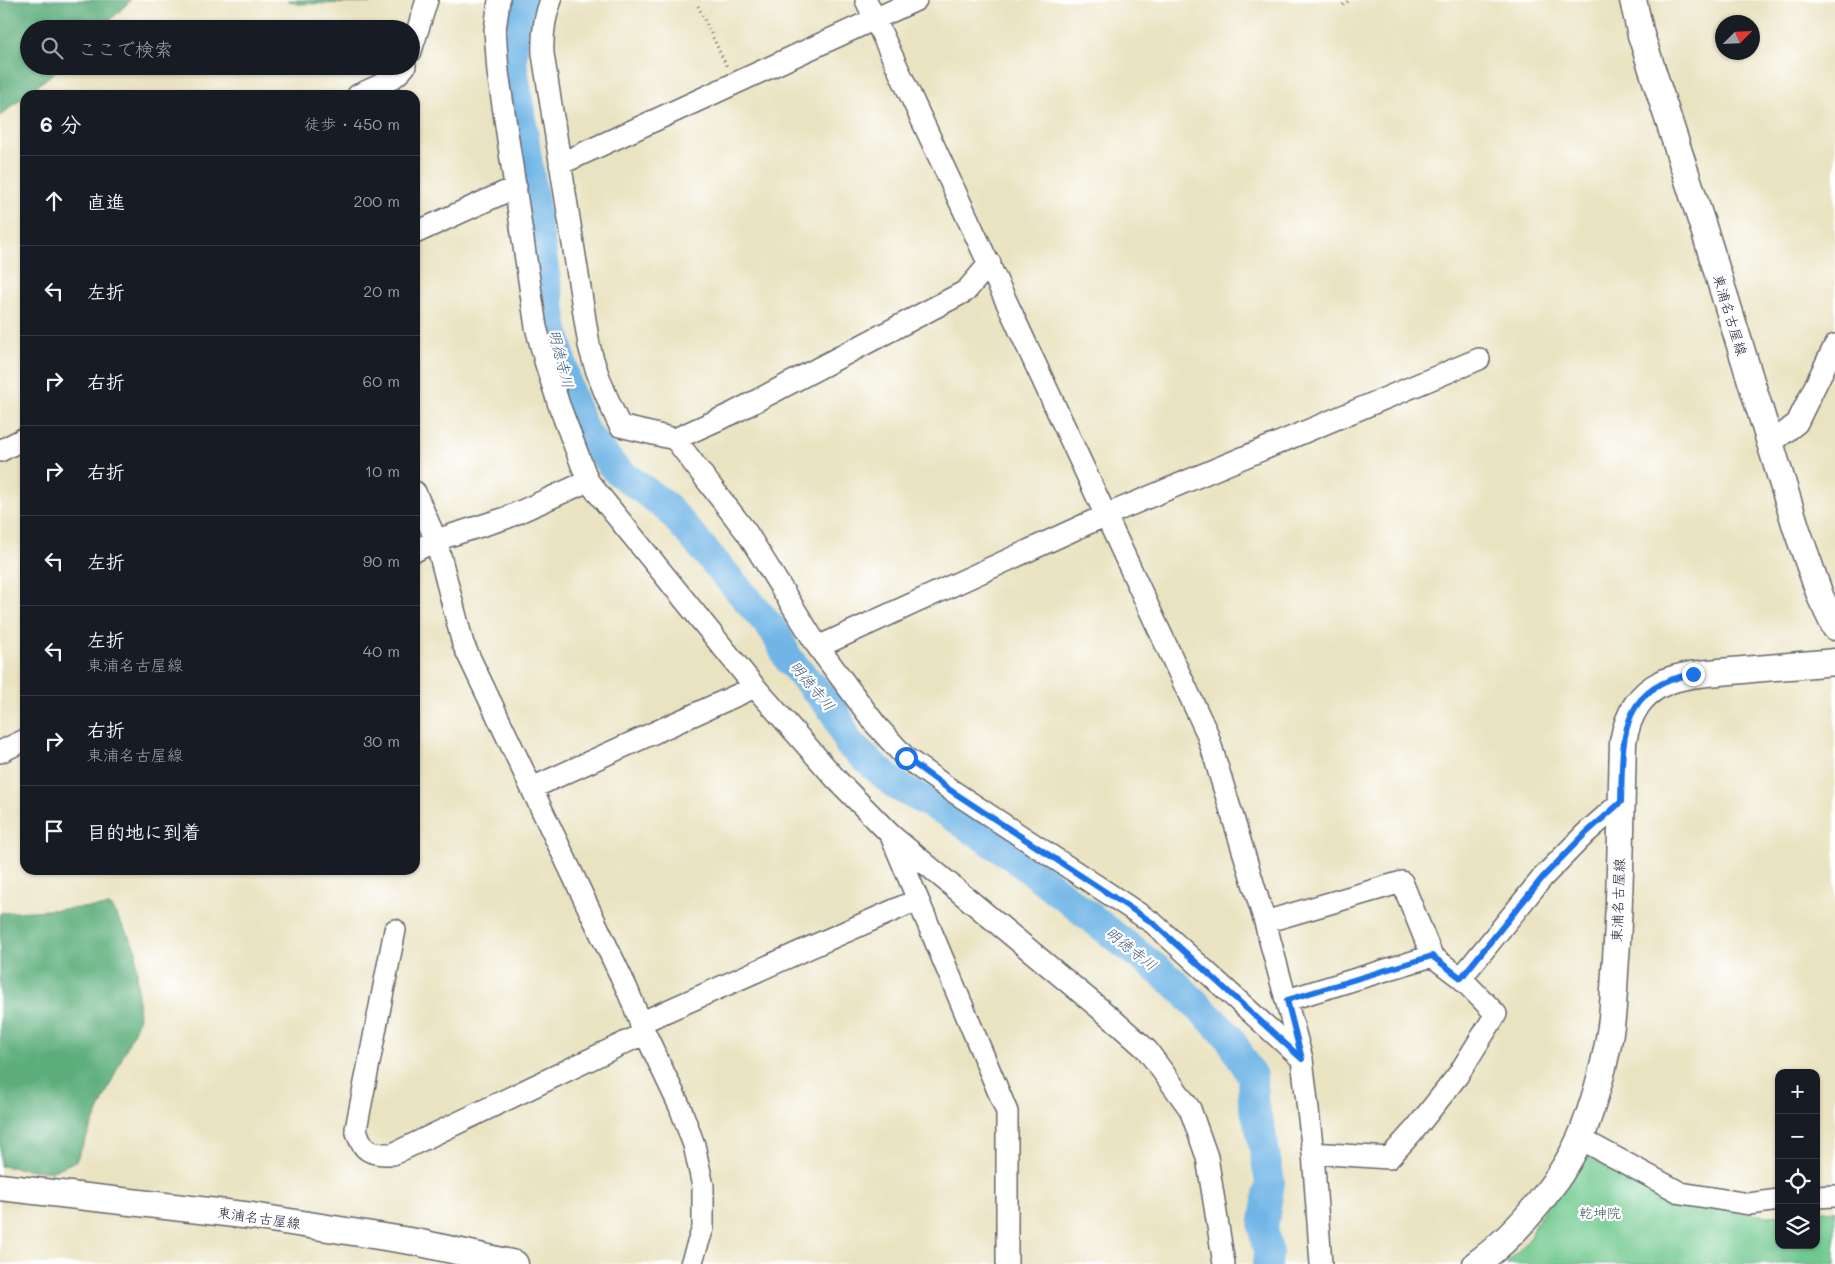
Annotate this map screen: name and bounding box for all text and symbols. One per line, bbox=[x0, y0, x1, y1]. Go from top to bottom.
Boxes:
north arrow bbox=[1715, 15, 1760, 60]
search box bbox=[20, 20, 420, 75]
icon: search bbox=[38, 34, 66, 62]
text: ここで検索 bbox=[78, 36, 173, 61]
text: 6 分 bbox=[40, 110, 81, 137]
text: 徒歩 · 450 m bbox=[304, 113, 400, 134]
icon: ahead bbox=[40, 187, 68, 215]
text: 直進 bbox=[87, 189, 125, 214]
text: 200 m bbox=[353, 190, 400, 211]
street label: 東浦名古屋線 bbox=[1709, 272, 1752, 358]
icon: left bbox=[40, 277, 68, 305]
text: 左折 bbox=[87, 279, 125, 304]
text: 20 m bbox=[363, 280, 400, 301]
water label: 明徳寺川 bbox=[545, 327, 579, 390]
icon: right bbox=[40, 367, 68, 395]
text: 右折 bbox=[87, 369, 125, 394]
text: 60 m bbox=[363, 370, 400, 391]
icon: right bbox=[40, 457, 68, 485]
text: 右折 bbox=[87, 459, 125, 484]
text: 10 m bbox=[365, 460, 400, 481]
icon: left bbox=[40, 547, 68, 575]
text: 左折 bbox=[87, 549, 125, 574]
text: 90 m bbox=[363, 550, 400, 571]
text: 左折 bbox=[87, 627, 125, 652]
icon: left bbox=[40, 637, 68, 665]
text: 40 m bbox=[363, 640, 400, 661]
text: 東浦名古屋線 bbox=[87, 654, 183, 675]
water label: 明徳寺川 bbox=[786, 656, 840, 715]
route end bbox=[1682, 663, 1705, 686]
text: 右折 bbox=[87, 717, 125, 742]
icon: right bbox=[40, 727, 68, 755]
text: 30 m bbox=[363, 730, 400, 751]
text: 東浦名古屋線 bbox=[87, 744, 183, 765]
route start bbox=[895, 747, 918, 770]
icon: arrive bbox=[40, 817, 68, 845]
text: 目的地に到着 bbox=[87, 819, 201, 844]
street label: 東浦名古屋線 bbox=[1607, 858, 1628, 942]
water label: 明徳寺川 bbox=[1102, 922, 1161, 975]
map controls bbox=[1775, 1069, 1820, 1249]
button: + bbox=[1775, 1069, 1820, 1114]
button: − bbox=[1775, 1114, 1820, 1159]
button: locate bbox=[1775, 1159, 1820, 1204]
street label: 東浦名古屋線 bbox=[216, 1202, 302, 1233]
park label: 乾坤院 bbox=[1579, 1203, 1621, 1222]
button: layers bbox=[1775, 1204, 1820, 1249]

